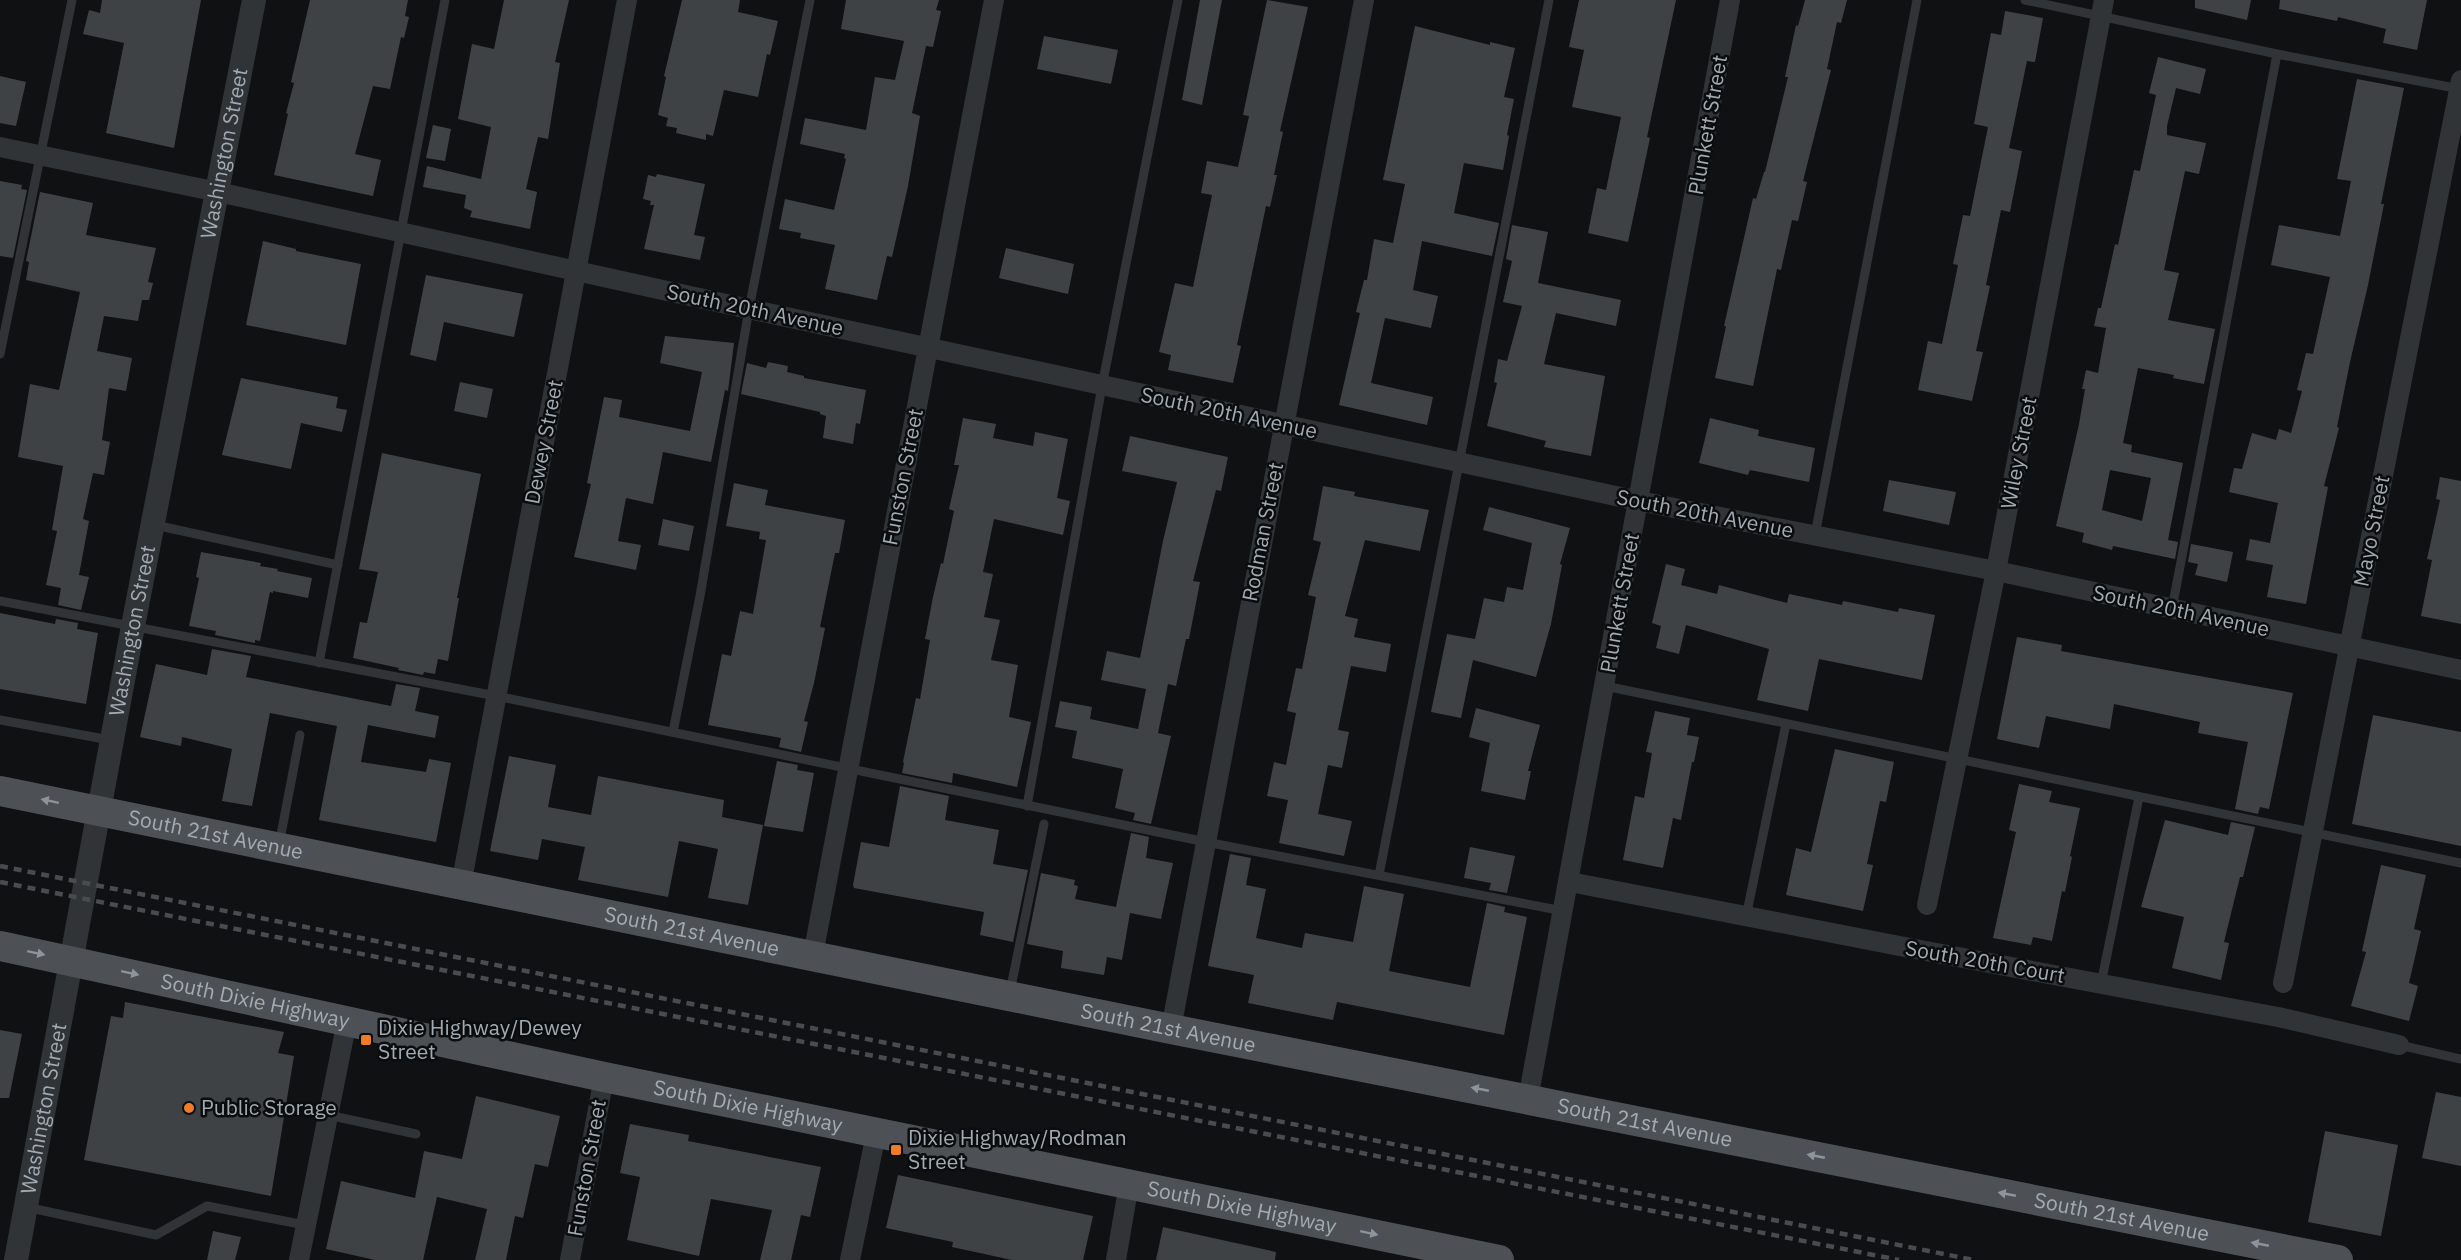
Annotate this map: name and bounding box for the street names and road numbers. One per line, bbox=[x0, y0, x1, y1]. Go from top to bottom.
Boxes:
street label: Plunkett Street bbox=[1681, 53, 1733, 197]
street label: Washington Street bbox=[193, 65, 254, 241]
street label: South 20th Avenue bbox=[664, 277, 846, 341]
street label: Dewey Street bbox=[517, 377, 569, 506]
street label: South 20th Avenue bbox=[1138, 380, 1320, 444]
street label: Wiley Street bbox=[1993, 394, 2043, 512]
street label: Funston Street bbox=[875, 406, 929, 548]
street label: Rodman Street bbox=[1235, 460, 1289, 604]
street label: Mayo Street bbox=[2347, 473, 2396, 589]
street label: South 20th Avenue bbox=[1614, 482, 1796, 544]
street label: Plunkett Street bbox=[1593, 531, 1645, 675]
street label: Washington Street bbox=[102, 542, 161, 718]
street label: South 20th Avenue bbox=[2090, 578, 2272, 642]
street label: South 21st Avenue bbox=[126, 802, 306, 865]
street label: South 21st Avenue bbox=[602, 899, 782, 962]
street label: South 20th Court bbox=[1903, 933, 2067, 989]
street label: South Dixie Highway bbox=[158, 966, 353, 1035]
street label: South 21st Avenue bbox=[1078, 996, 1258, 1058]
street label: Washington Street bbox=[13, 1020, 73, 1196]
street label: South Dixie Highway bbox=[651, 1072, 846, 1139]
street label: South 21st Avenue bbox=[1555, 1091, 1735, 1153]
street label: Funston Street bbox=[560, 1097, 612, 1239]
street label: South Dixie Highway bbox=[1145, 1173, 1340, 1240]
street label: South 21st Avenue bbox=[2032, 1185, 2212, 1247]

